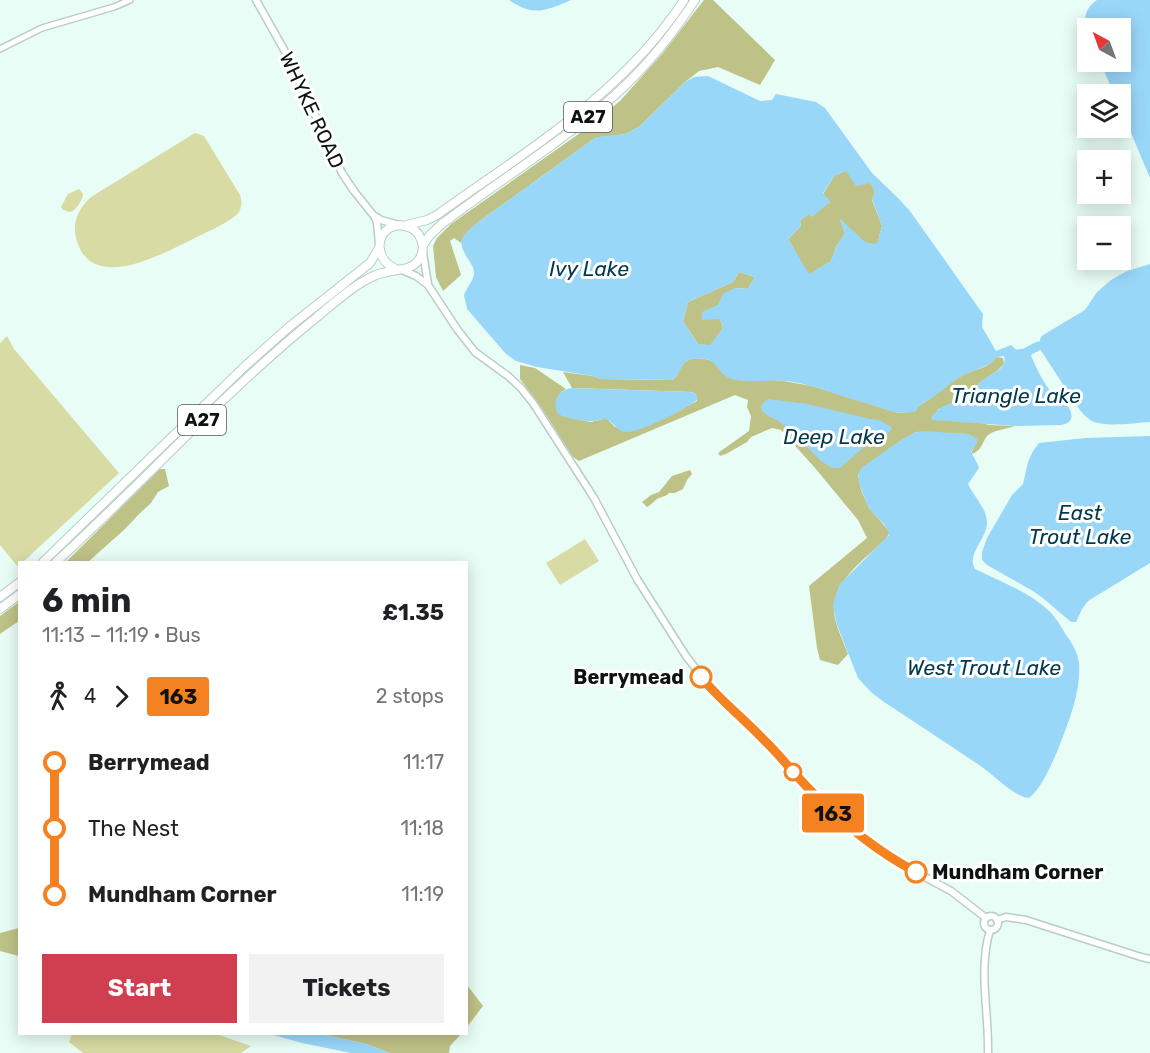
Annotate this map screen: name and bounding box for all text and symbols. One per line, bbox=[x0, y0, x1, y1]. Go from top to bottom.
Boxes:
north arrow bbox=[1077, 18, 1131, 72]
map controls bbox=[1077, 18, 1131, 270]
street label: WHYKE ROAD bbox=[275, 48, 349, 172]
button: layers bbox=[1077, 84, 1131, 138]
road number: A27 bbox=[564, 102, 612, 132]
button: + bbox=[1077, 150, 1131, 204]
button: − bbox=[1077, 216, 1131, 270]
water label: Ivy Lake bbox=[549, 256, 629, 281]
water label: Triangle Lake bbox=[951, 383, 1081, 408]
road number: A27 bbox=[178, 405, 226, 435]
water label: Deep Lake bbox=[783, 424, 885, 449]
water label: East Trout Lake bbox=[1029, 500, 1132, 549]
text: 6 min bbox=[42, 581, 131, 620]
text: £1.35 bbox=[382, 599, 444, 626]
text: 11:13 – 11:19 · Bus bbox=[42, 623, 201, 647]
water label: West Trout Lake bbox=[907, 655, 1061, 680]
place label: Berrymead bbox=[573, 665, 684, 689]
marker: Berrymead bbox=[690, 666, 712, 688]
icon: walk bbox=[42, 680, 75, 713]
icon: forward bbox=[105, 680, 138, 713]
text: 4 bbox=[84, 684, 96, 708]
text: 163 bbox=[159, 684, 197, 709]
text: 2 stops bbox=[376, 684, 444, 708]
text: Berrymead bbox=[88, 749, 210, 776]
text: 11:17 bbox=[403, 750, 444, 774]
unlabelled marker bbox=[784, 763, 802, 781]
line badge: 163 bbox=[798, 794, 868, 832]
text: 163 bbox=[814, 801, 852, 826]
text: The Nest bbox=[88, 815, 179, 842]
text: 11:18 bbox=[400, 816, 444, 840]
place label: Mundham Corner bbox=[932, 860, 1103, 884]
marker: Mundham Corner bbox=[905, 861, 927, 883]
text: Mundham Corner bbox=[88, 881, 277, 908]
text: 11:19 bbox=[401, 882, 444, 906]
button: Start bbox=[42, 954, 237, 1023]
button: Tickets bbox=[249, 954, 444, 1023]

